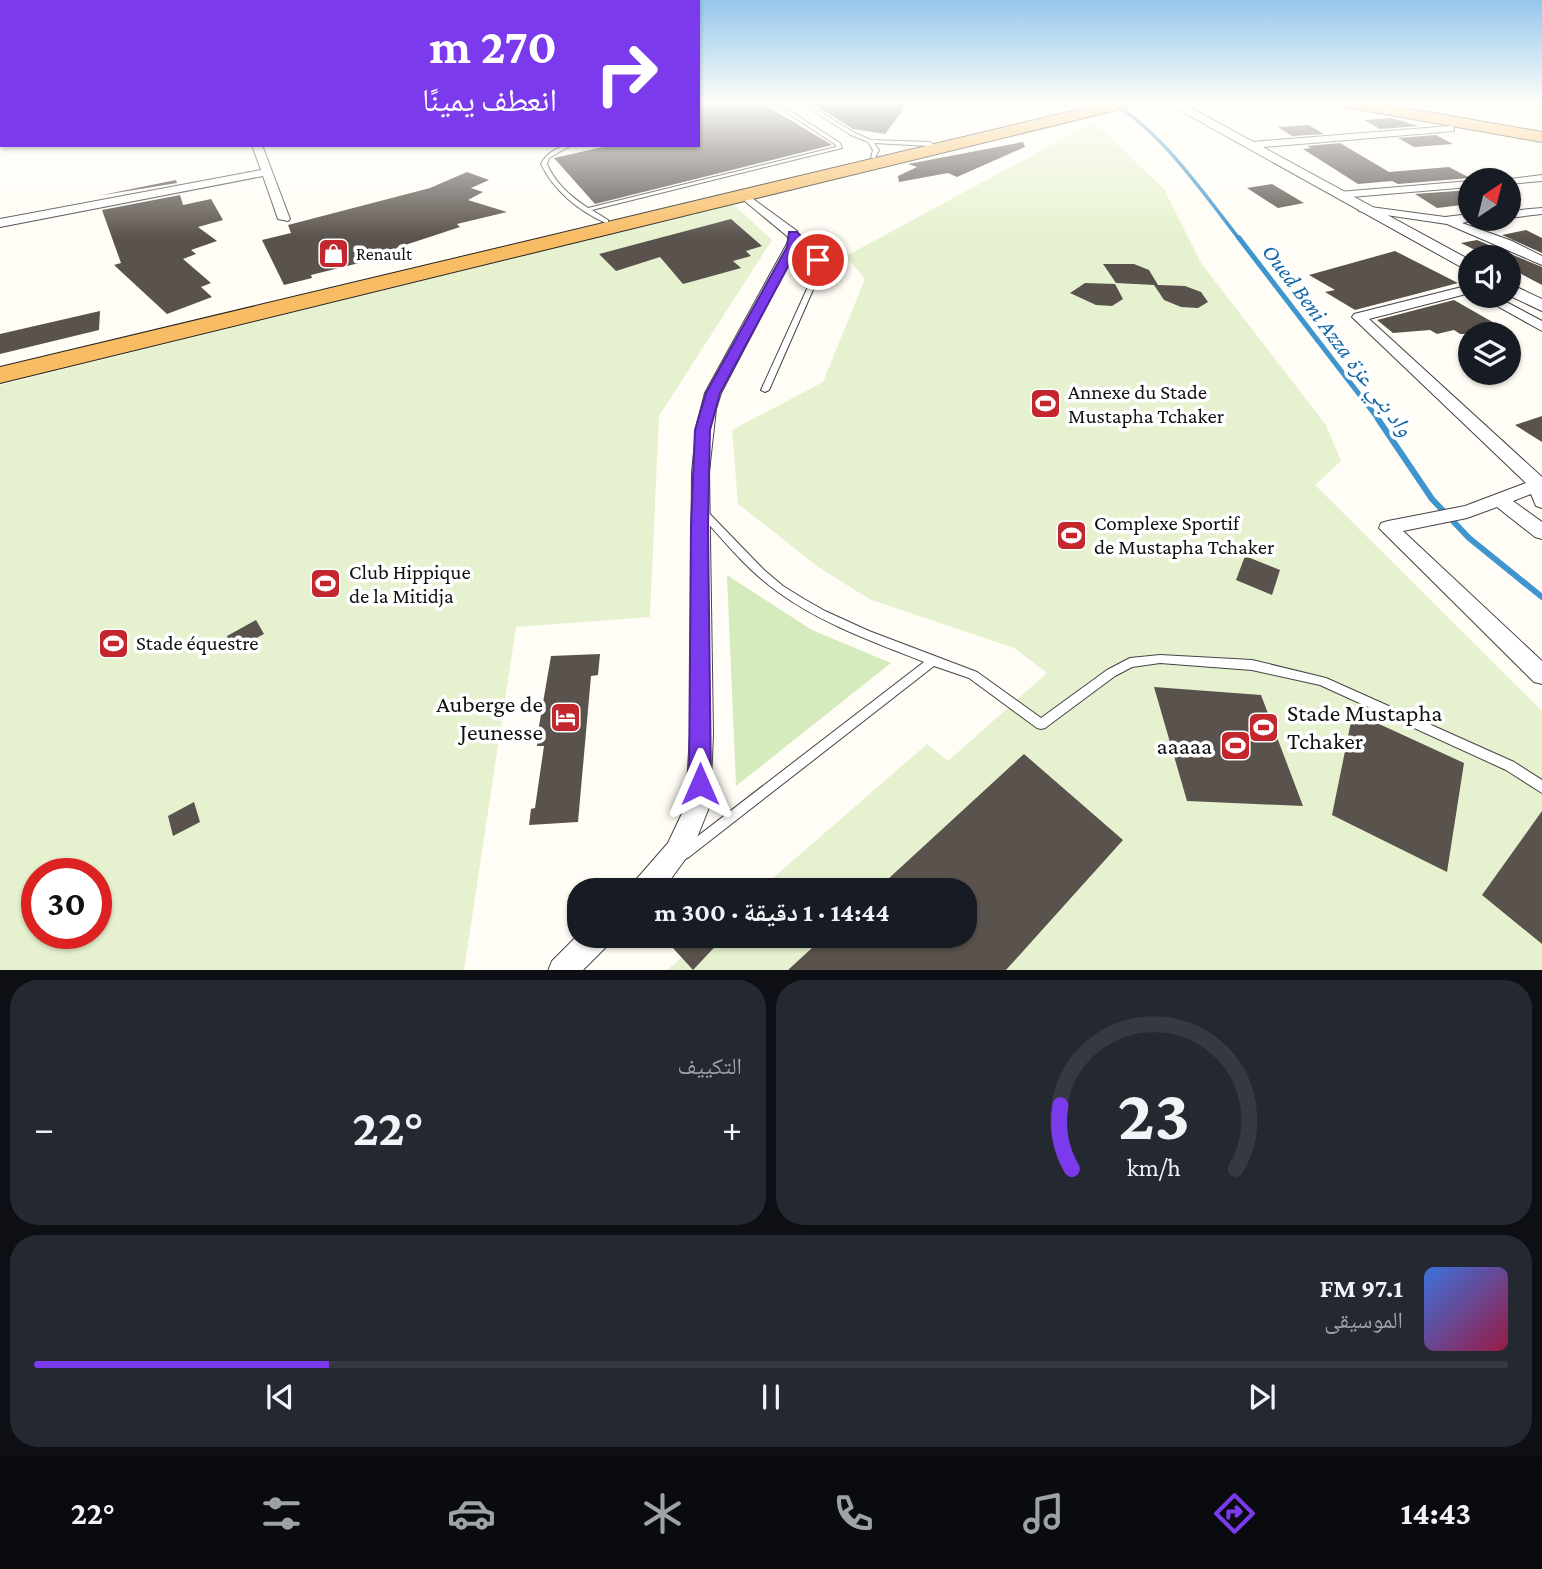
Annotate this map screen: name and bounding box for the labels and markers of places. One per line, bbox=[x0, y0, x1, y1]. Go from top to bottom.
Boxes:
pin bbox=[788, 230, 848, 290]
shop icon: Renault bbox=[316, 237, 350, 271]
place label: Renault bbox=[356, 244, 413, 264]
place label: Annexe du Stade Mustapha Tchaker bbox=[1068, 380, 1225, 428]
sports icon: Annexe du Stade Mustapha Tchaker bbox=[1028, 387, 1062, 421]
place label: Complexe Sportif de Mustapha Tchaker bbox=[1094, 511, 1275, 559]
sports icon: Complexe Sportif de Mustapha Tchaker bbox=[1054, 518, 1088, 552]
place label: Club Hippique de la Mitidja bbox=[349, 560, 471, 608]
sports icon: Club Hippique de la Mitidja bbox=[309, 567, 343, 601]
sports icon: Stade équestre bbox=[96, 626, 130, 660]
place label: Stade équestre bbox=[136, 631, 258, 655]
place label: Auberge de Jeunesse bbox=[436, 690, 543, 745]
place label: Stade Mustapha Tchaker bbox=[1287, 699, 1442, 754]
hotel icon: Auberge de Jeunesse bbox=[549, 701, 583, 735]
sports icon: Stade Mustapha Tchaker bbox=[1247, 710, 1281, 744]
sports icon: aaaaa bbox=[1218, 729, 1252, 763]
place label: aaaaa bbox=[1156, 732, 1212, 759]

